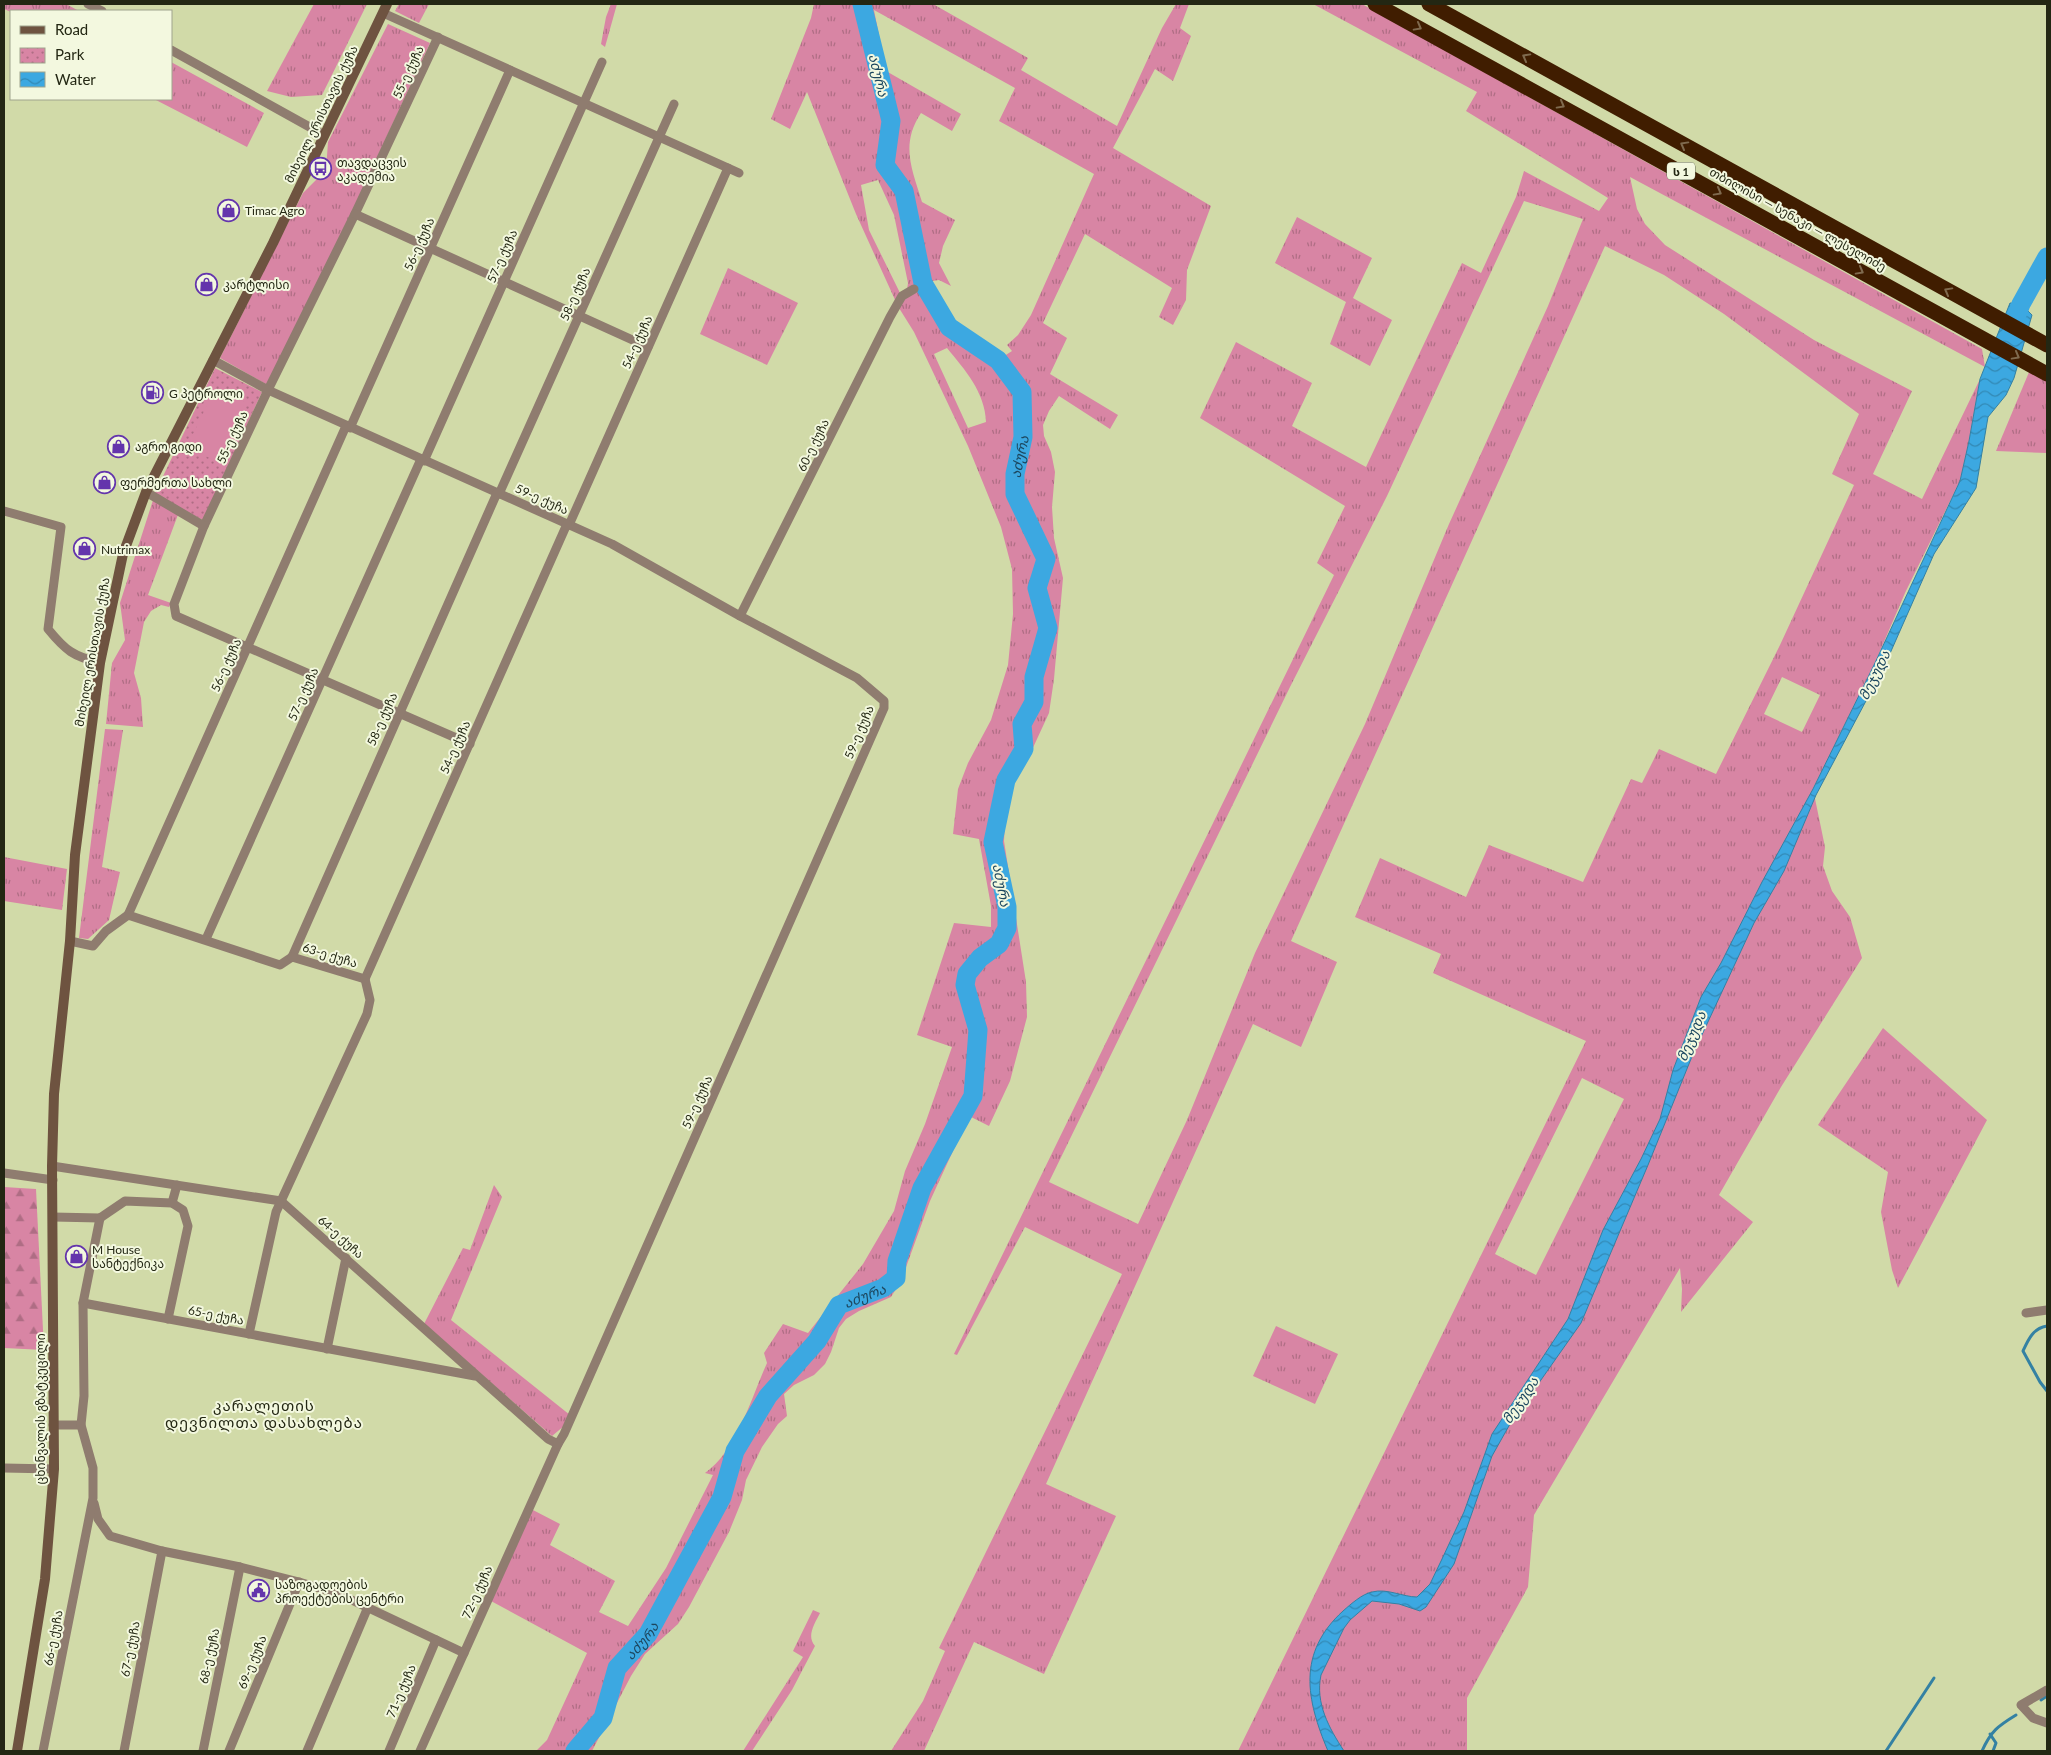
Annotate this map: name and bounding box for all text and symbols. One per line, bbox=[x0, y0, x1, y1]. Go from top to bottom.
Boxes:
legend bbox=[10, 10, 172, 100]
text: Road bbox=[55, 20, 88, 38]
one-way arrow bbox=[1413, 21, 1422, 31]
street label: მიხეილ ერისთავის ქუჩა bbox=[281, 43, 362, 186]
street label: 55-ე ქუჩა bbox=[389, 43, 427, 101]
text: Park bbox=[55, 45, 85, 63]
water label: აძურა bbox=[865, 52, 893, 99]
one-way arrow bbox=[1522, 54, 1531, 64]
text: Water bbox=[55, 70, 96, 88]
one-way arrow bbox=[1555, 99, 1564, 109]
one-way arrow bbox=[1680, 141, 1689, 151]
place label: თავდაცვის აკადემია bbox=[337, 155, 407, 185]
bus stop icon: თავდაცვის აკადემია bbox=[309, 157, 333, 181]
road number: ს 1 bbox=[1667, 162, 1695, 180]
street label: თბილისი — სენაკი — ლესელიძე bbox=[1707, 164, 1889, 275]
one-way arrow bbox=[1713, 186, 1722, 196]
shop icon: Timac Agro bbox=[217, 198, 241, 222]
place label: Timac Agro bbox=[245, 203, 305, 218]
street label: 56-ე ქუჩა bbox=[401, 215, 437, 273]
street label: 57-ე ქუჩა bbox=[484, 227, 520, 285]
one-way arrow bbox=[1855, 264, 1864, 274]
street label: 58-ე ქუჩა bbox=[557, 265, 593, 323]
shop icon: კარტლისი bbox=[195, 272, 219, 296]
place label: კარტლისი bbox=[223, 277, 289, 293]
one-way arrow bbox=[1945, 287, 1954, 297]
street label: 54-ე ქუჩა bbox=[619, 313, 655, 371]
one-way arrow bbox=[2011, 350, 2020, 360]
fuel station icon: G პეტროლი bbox=[141, 381, 165, 405]
place label: G პეტროლი bbox=[169, 386, 243, 402]
street label: 55-ე ქუჩა bbox=[213, 408, 251, 466]
street label: 60-ე ქუჩა bbox=[794, 416, 832, 474]
shop icon: აგრო გიდი bbox=[107, 434, 131, 458]
water label: აძურა bbox=[1007, 434, 1032, 478]
place label: აგრო გიდი bbox=[135, 439, 202, 455]
shop icon: ფერმერთა სახლი bbox=[92, 470, 116, 494]
place label: ფერმერთა სახლი bbox=[120, 475, 232, 491]
street label: 59-ე ქუჩა bbox=[513, 481, 571, 517]
shop icon: Nutrimax bbox=[73, 537, 97, 561]
place label: Nutrimax bbox=[101, 542, 150, 557]
street label: მიხეილ ერისთავის ქუჩა bbox=[71, 576, 114, 728]
street label: 56-ე ქუჩა bbox=[208, 636, 244, 694]
water label: მეჯუდა bbox=[1855, 647, 1894, 703]
street label: 57-ე ქუჩა bbox=[285, 665, 321, 723]
street label: 58-ე ქუჩა bbox=[364, 690, 400, 748]
street label: 59-ე ქუჩა bbox=[841, 703, 877, 761]
street label: 54-ე ქუჩა bbox=[437, 718, 473, 776]
water label: აძურა bbox=[989, 862, 1015, 908]
street label: 63-ე ქუჩა bbox=[301, 940, 359, 970]
water label: მეჯუდა bbox=[1673, 1008, 1710, 1064]
street label: 59-ე ქუჩა bbox=[679, 1073, 715, 1131]
street label: 64-ე ქუჩა bbox=[315, 1213, 367, 1261]
place label: M House სანტექნიკა bbox=[92, 1242, 164, 1271]
shop icon: M House სანტექნიკა bbox=[64, 1244, 88, 1268]
water label: აძურა bbox=[841, 1279, 888, 1311]
street label: 65-ე ქუჩა bbox=[187, 1302, 245, 1328]
street label: ცხინვალის გზატკეცილი bbox=[33, 1333, 49, 1485]
water label: მეჯუდა bbox=[1498, 1373, 1543, 1427]
district label: კარალეთის დევნილთა დასახლება bbox=[165, 1396, 363, 1432]
street label: 72-ე ქუჩა bbox=[459, 1563, 495, 1621]
place label: საზოგადოების პროექტების ცენტრი bbox=[275, 1577, 404, 1606]
public building icon: საზოგადოების პროექტების ცენტრი bbox=[247, 1579, 271, 1603]
street label: 66-ე ქუჩა bbox=[40, 1609, 66, 1667]
water label: აძურა bbox=[621, 1619, 662, 1663]
street label: 67-ე ქუჩა bbox=[117, 1620, 143, 1678]
street label: 68-ე ქუჩა bbox=[196, 1627, 222, 1685]
street label: 69-ე ქუჩა bbox=[234, 1633, 270, 1691]
street label: 71-ე ქუჩა bbox=[383, 1662, 419, 1720]

